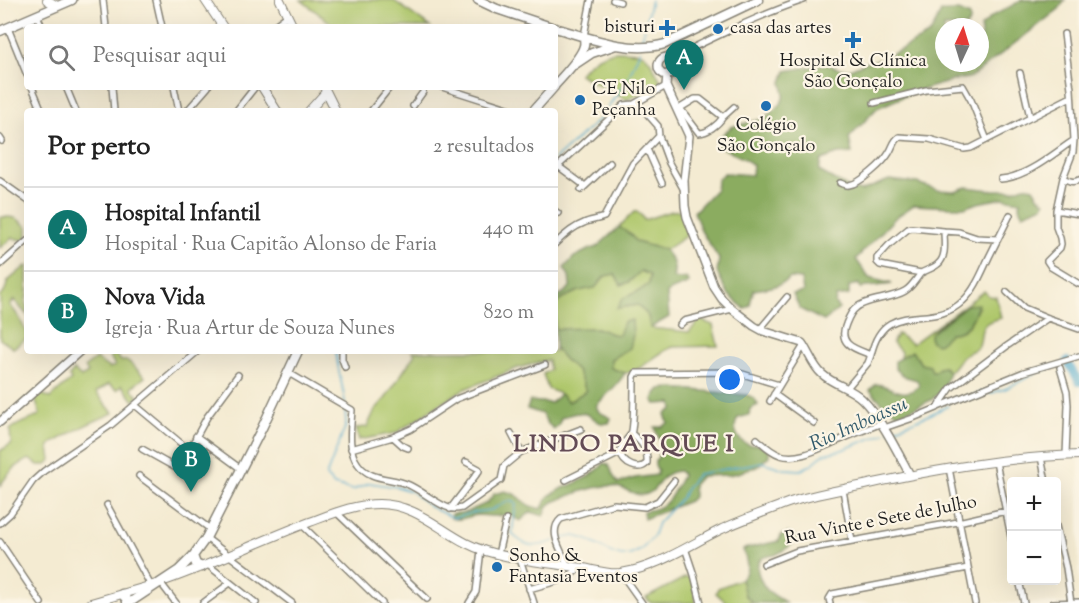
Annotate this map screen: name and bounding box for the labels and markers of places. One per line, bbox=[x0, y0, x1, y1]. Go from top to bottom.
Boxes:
place label: bisturi bbox=[605, 15, 655, 41]
place label: casa das artes bbox=[730, 16, 831, 42]
marker: bisturi bbox=[660, 21, 674, 35]
marker: casa das artes bbox=[711, 22, 725, 36]
marker: Hospital & Clínica São Gonçalo bbox=[844, 31, 862, 49]
pin: A bbox=[664, 40, 704, 90]
place label: Hospital & Clínica São Gonçalo bbox=[779, 49, 927, 96]
place label: CE Nilo Peçanha bbox=[592, 77, 656, 124]
marker: CE Nilo Peçanha bbox=[573, 93, 587, 107]
marker: Colégio São Gonçalo bbox=[759, 99, 773, 113]
place label: Colégio São Gonçalo bbox=[717, 113, 815, 160]
pin: B bbox=[172, 442, 210, 492]
place label: Sonho & Fantasia Eventos bbox=[509, 544, 638, 591]
marker: Sonho & Fantasia Eventos bbox=[490, 560, 504, 574]

